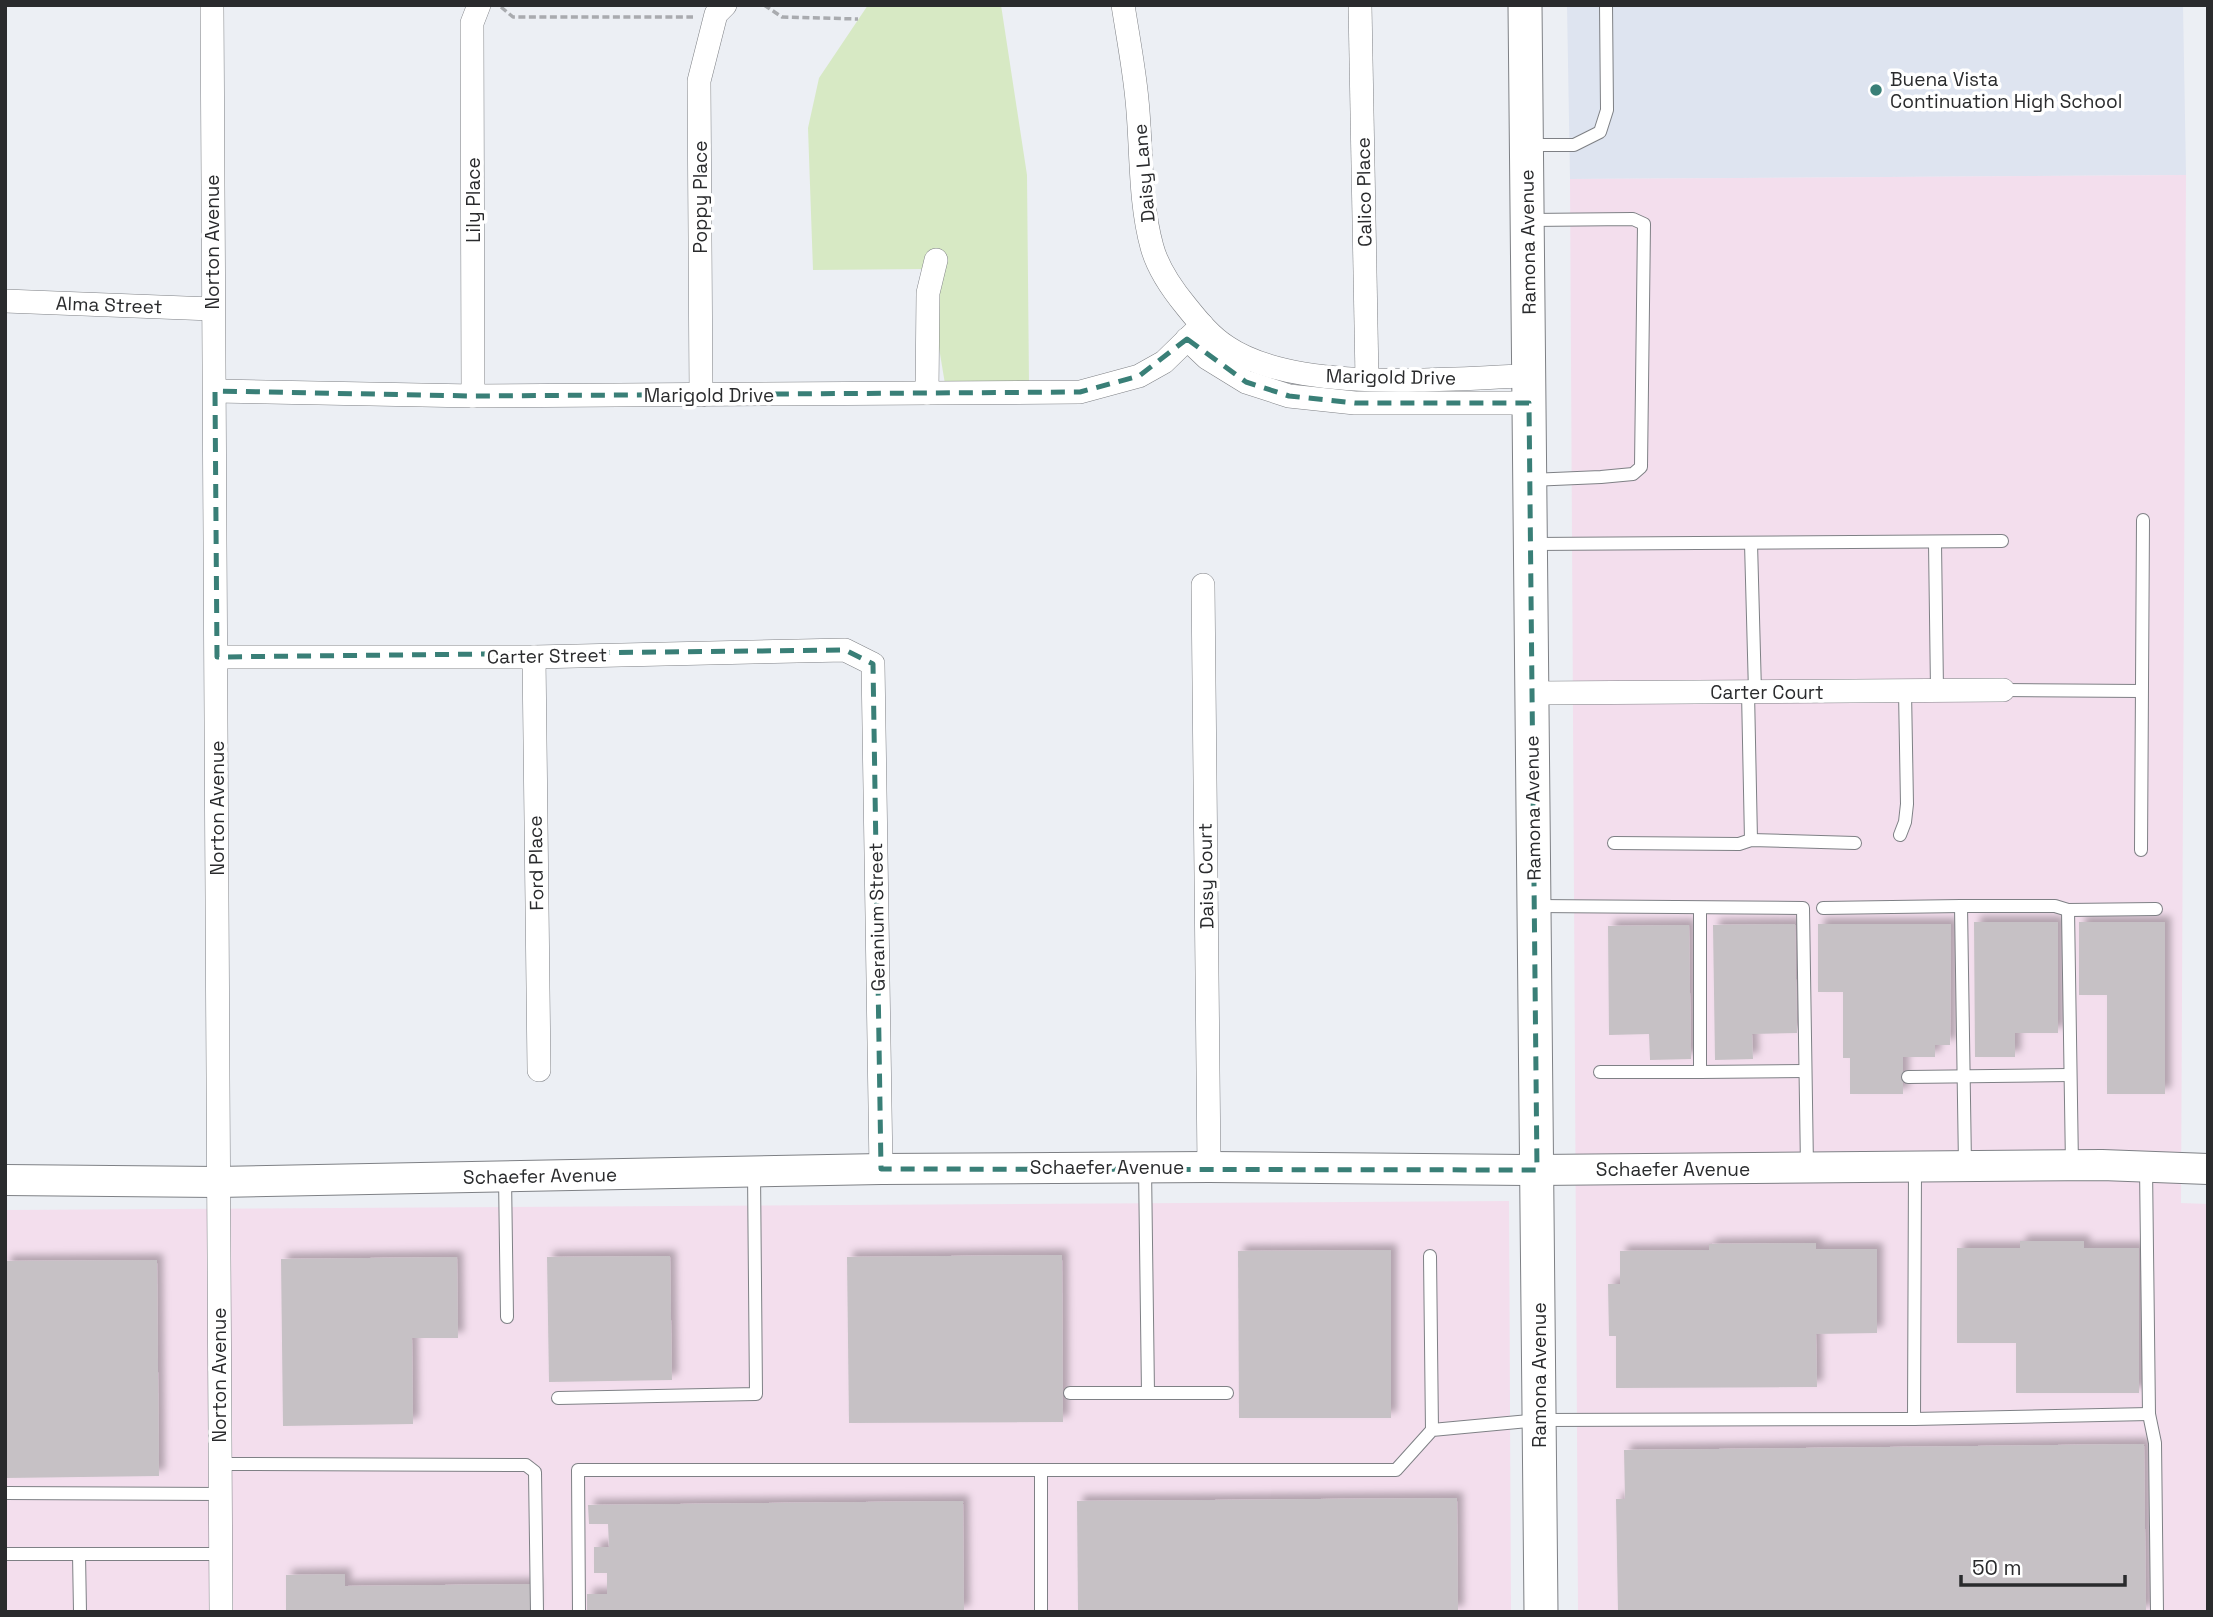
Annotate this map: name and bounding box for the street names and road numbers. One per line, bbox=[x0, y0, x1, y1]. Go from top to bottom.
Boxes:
street label: Daisy Lane bbox=[1127, 123, 1161, 223]
street label: Calico Place bbox=[1351, 137, 1377, 247]
street label: Poppy Place bbox=[688, 140, 713, 254]
street label: Lily Place bbox=[461, 157, 486, 243]
street label: Ramona Avenue bbox=[1514, 169, 1542, 315]
street label: Norton Avenue bbox=[200, 174, 225, 310]
street label: Alma Street bbox=[55, 291, 163, 319]
street label: Marigold Drive bbox=[1326, 363, 1456, 391]
street label: Marigold Drive bbox=[644, 383, 774, 408]
street label: Carter Street bbox=[487, 642, 607, 670]
street label: Carter Court bbox=[1710, 680, 1824, 705]
street label: Ramona Avenue bbox=[1519, 735, 1547, 881]
street label: Norton Avenue bbox=[205, 740, 230, 876]
street label: Ford Place bbox=[523, 815, 549, 911]
street label: Daisy Court bbox=[1193, 823, 1219, 929]
street label: Geranium Street bbox=[863, 842, 891, 992]
street label: Schaefer Avenue bbox=[1030, 1155, 1184, 1180]
street label: Schaefer Avenue bbox=[1596, 1157, 1750, 1182]
street label: Schaefer Avenue bbox=[463, 1162, 617, 1190]
street label: Ramona Avenue bbox=[1527, 1302, 1552, 1448]
street label: Norton Avenue bbox=[207, 1307, 232, 1443]

